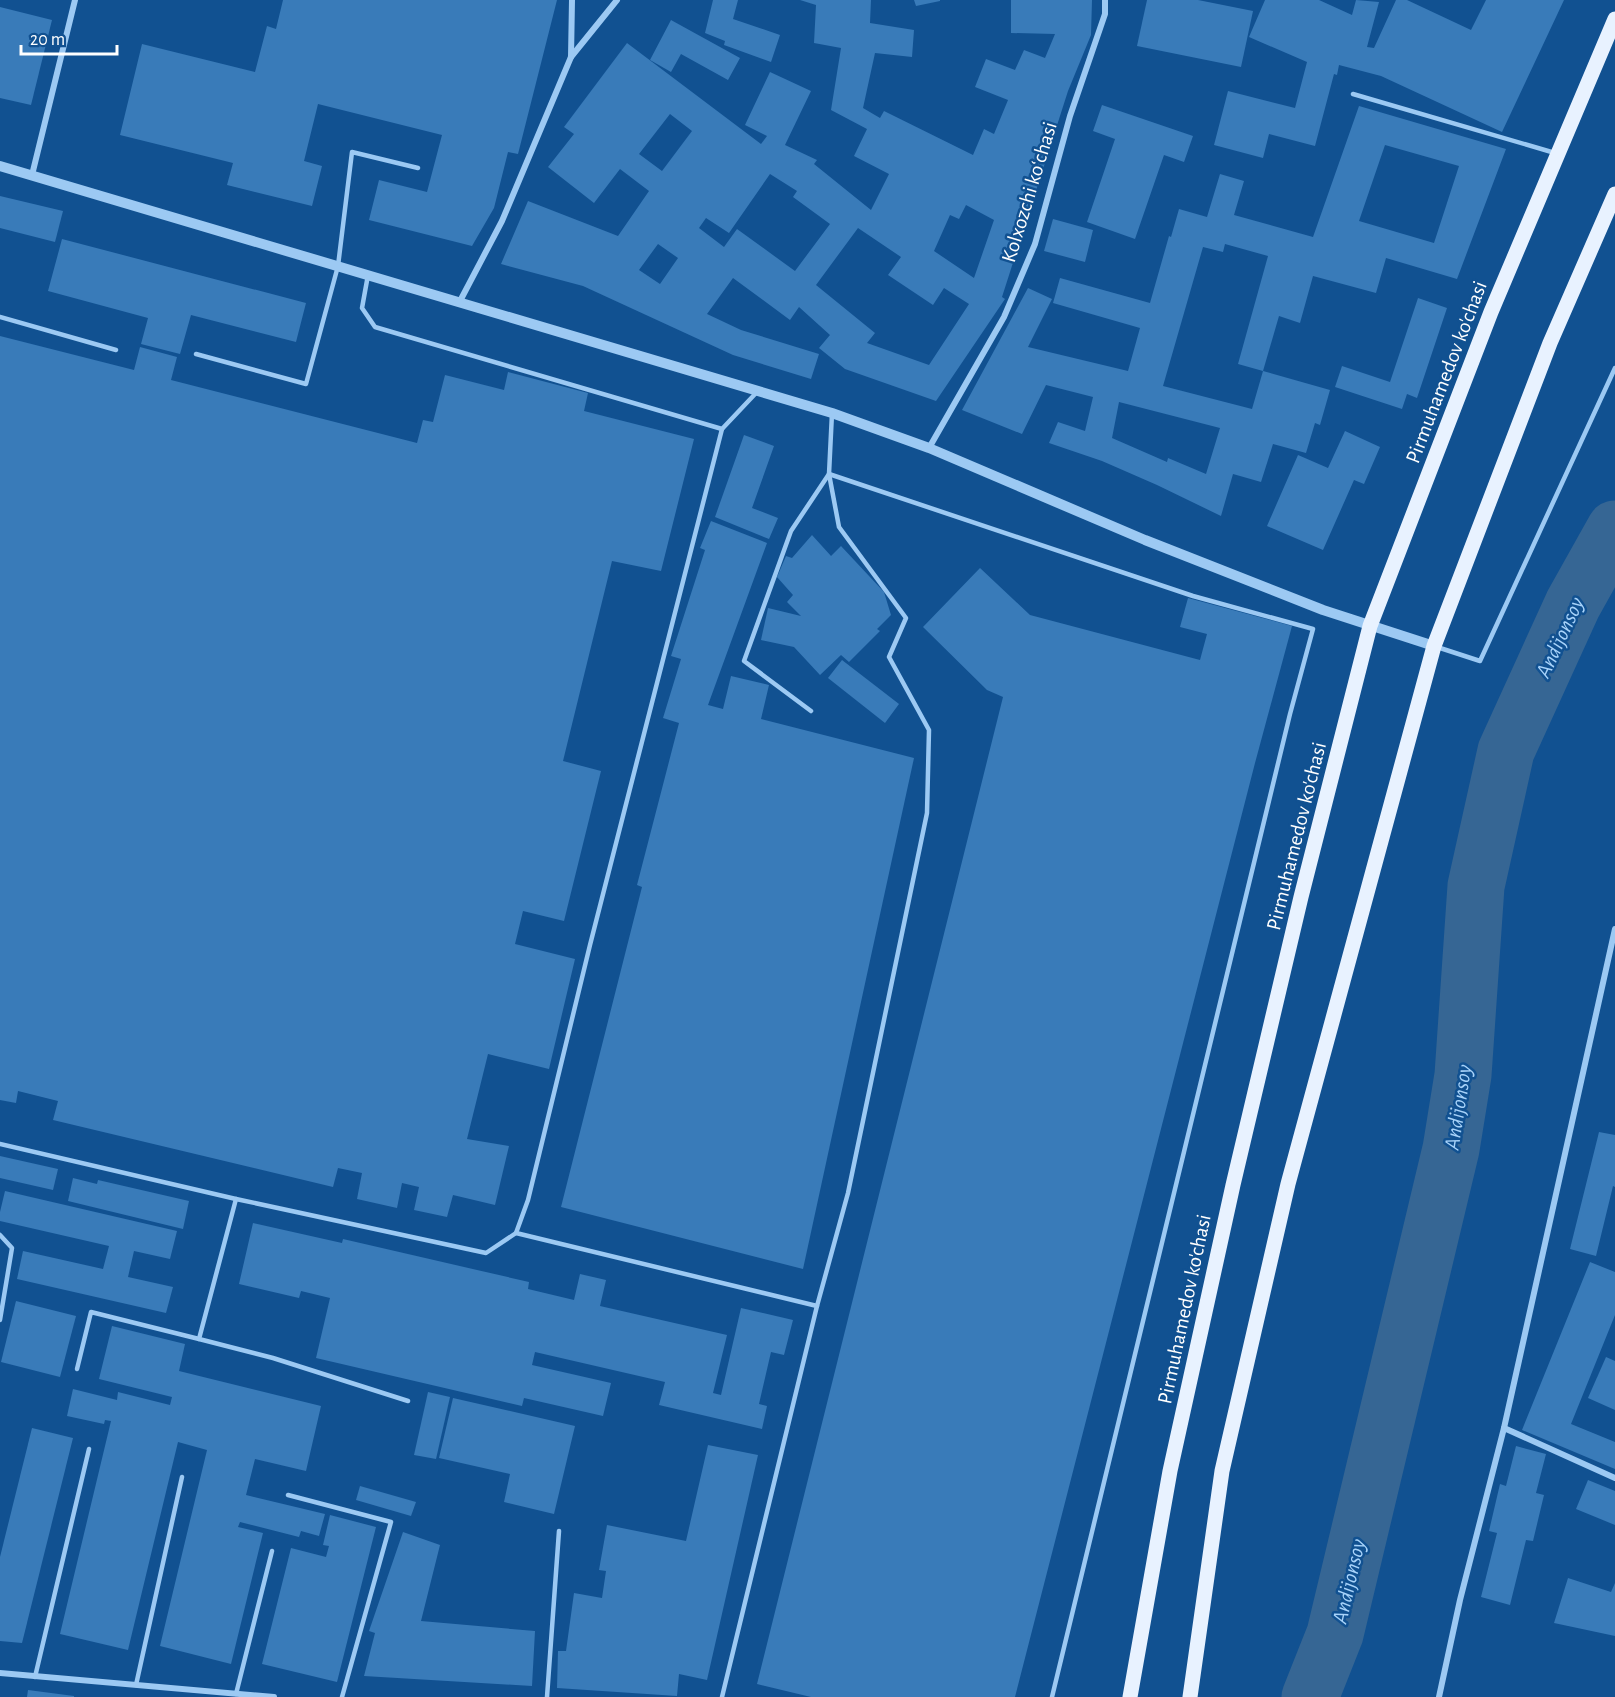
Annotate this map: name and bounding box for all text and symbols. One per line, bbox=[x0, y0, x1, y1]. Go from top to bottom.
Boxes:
scale bar bbox=[21, 18, 117, 56]
text: 20 m bbox=[30, 31, 65, 49]
street label: Kolxozchi koʻchasi bbox=[998, 119, 1061, 265]
street label: Pirmuhamedov ko'chasi bbox=[1402, 278, 1491, 466]
water label: Andijonsoy bbox=[1531, 594, 1588, 682]
street label: Pirmuhamedov ko'chasi bbox=[1263, 740, 1330, 932]
water label: Andijonsoy bbox=[1440, 1063, 1476, 1152]
street label: Pirmuhamedov ko'chasi bbox=[1154, 1212, 1215, 1406]
water label: Andijonsoy bbox=[1328, 1537, 1369, 1627]

